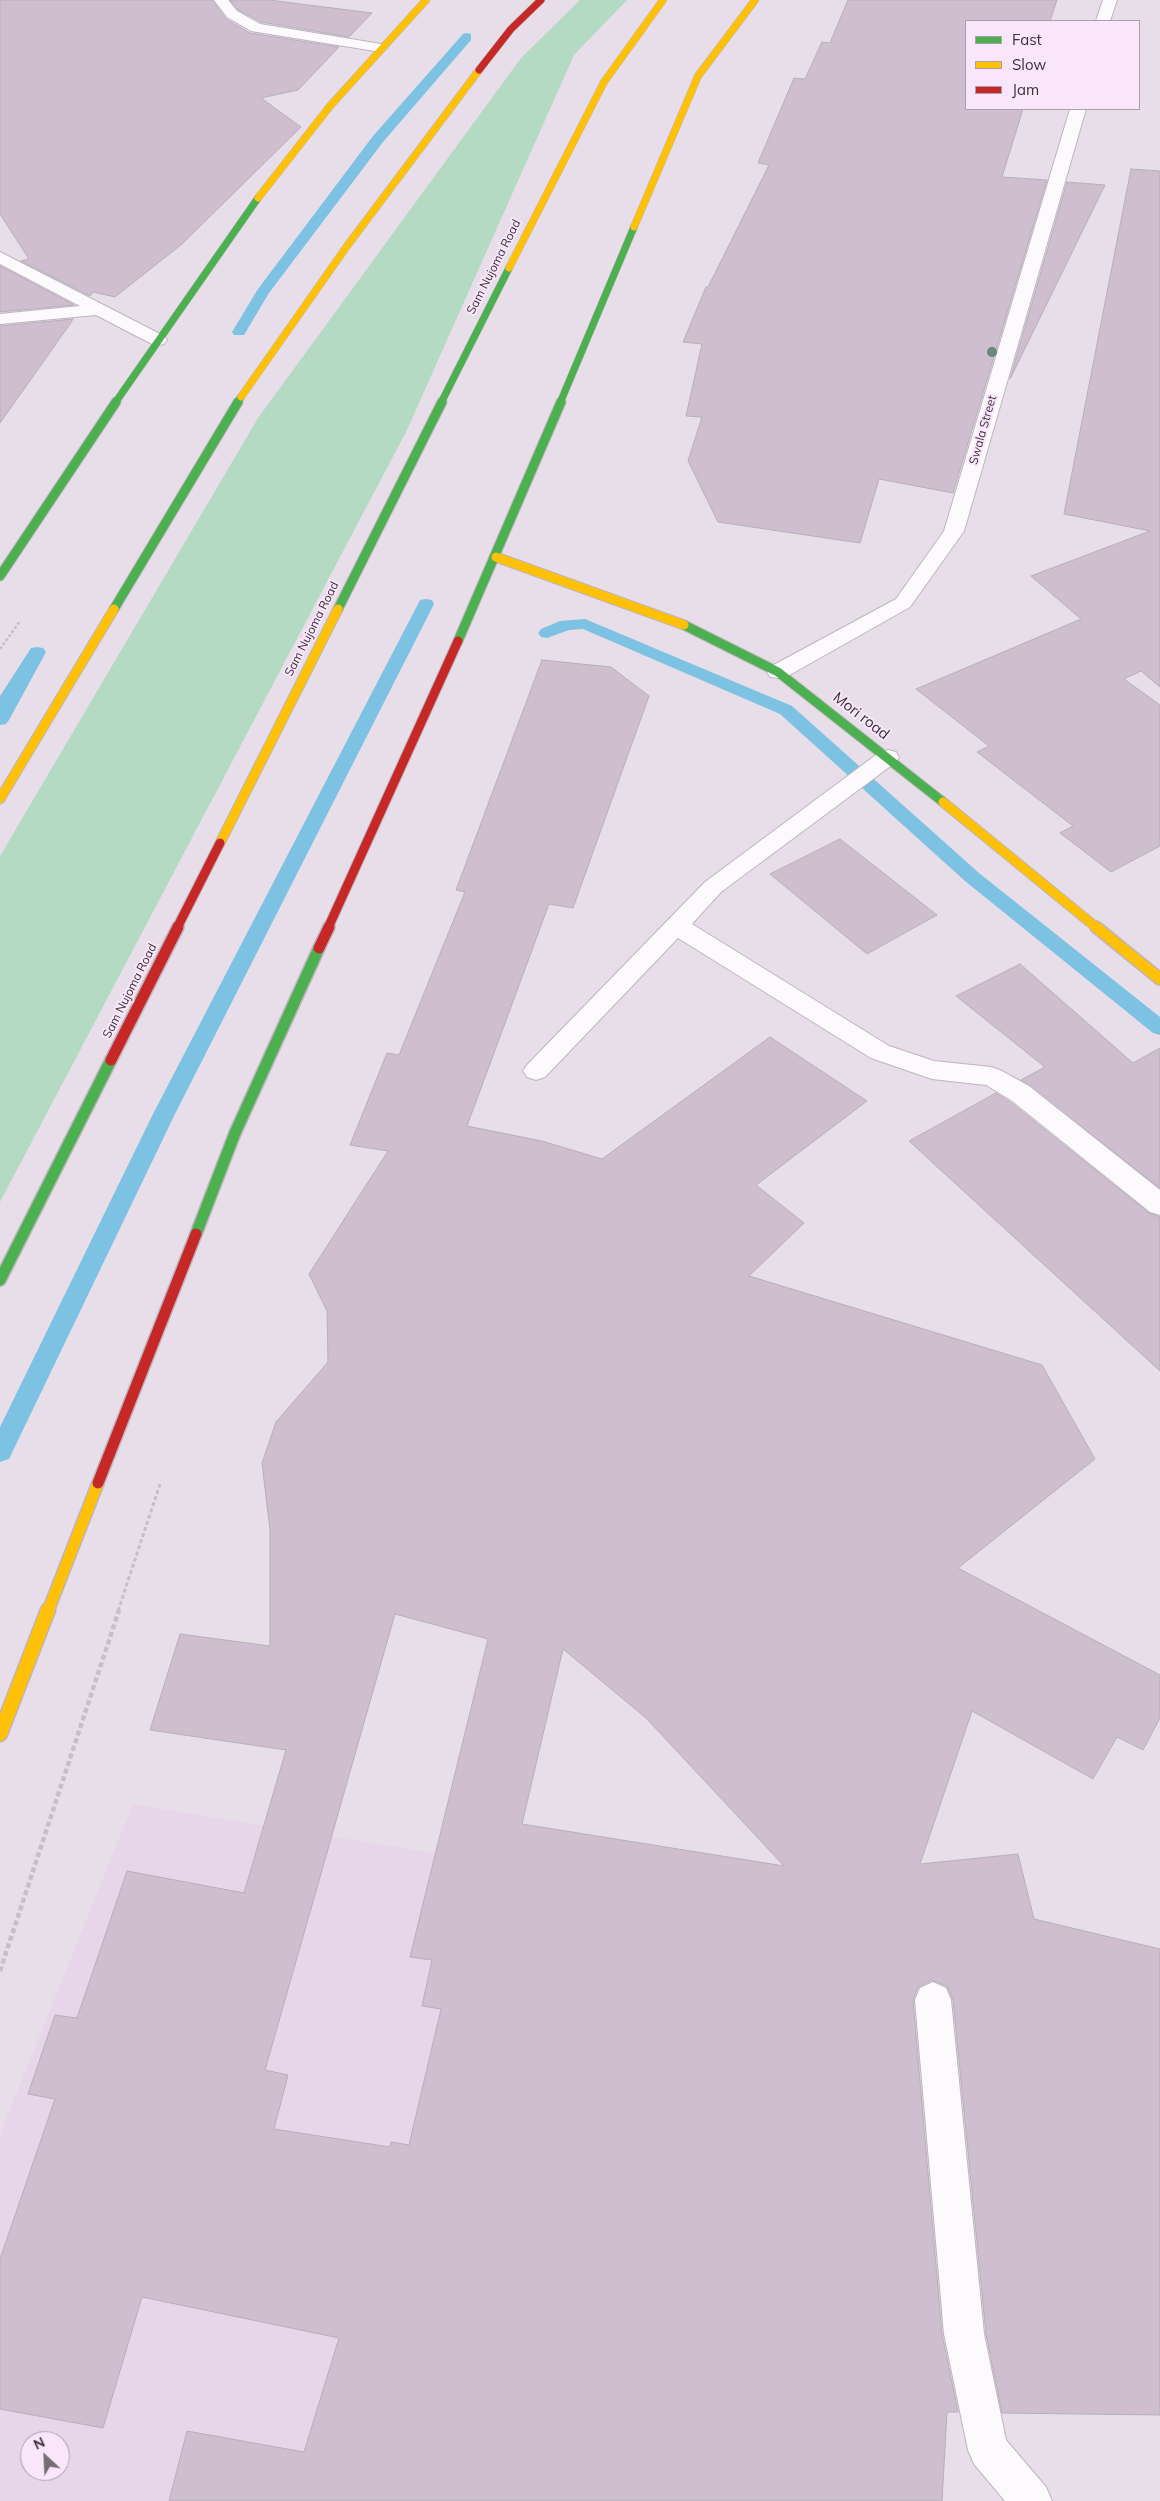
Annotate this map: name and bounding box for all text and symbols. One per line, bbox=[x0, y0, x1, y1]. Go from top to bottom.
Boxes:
legend bbox=[965, 20, 1140, 110]
text: Fast bbox=[1012, 30, 1042, 49]
text: Slow bbox=[1012, 55, 1046, 74]
text: Jam bbox=[1012, 80, 1039, 99]
street label: Sam Nujoma Road bbox=[464, 217, 524, 317]
street label: Swala Street bbox=[966, 394, 1000, 466]
street label: Sam Nujoma Road bbox=[282, 579, 342, 679]
street label: Mori road bbox=[829, 689, 893, 743]
street label: Sam Nujoma Road bbox=[100, 941, 160, 1041]
north arrow bbox=[20, 2431, 70, 2481]
text: N bbox=[30, 2433, 48, 2454]

